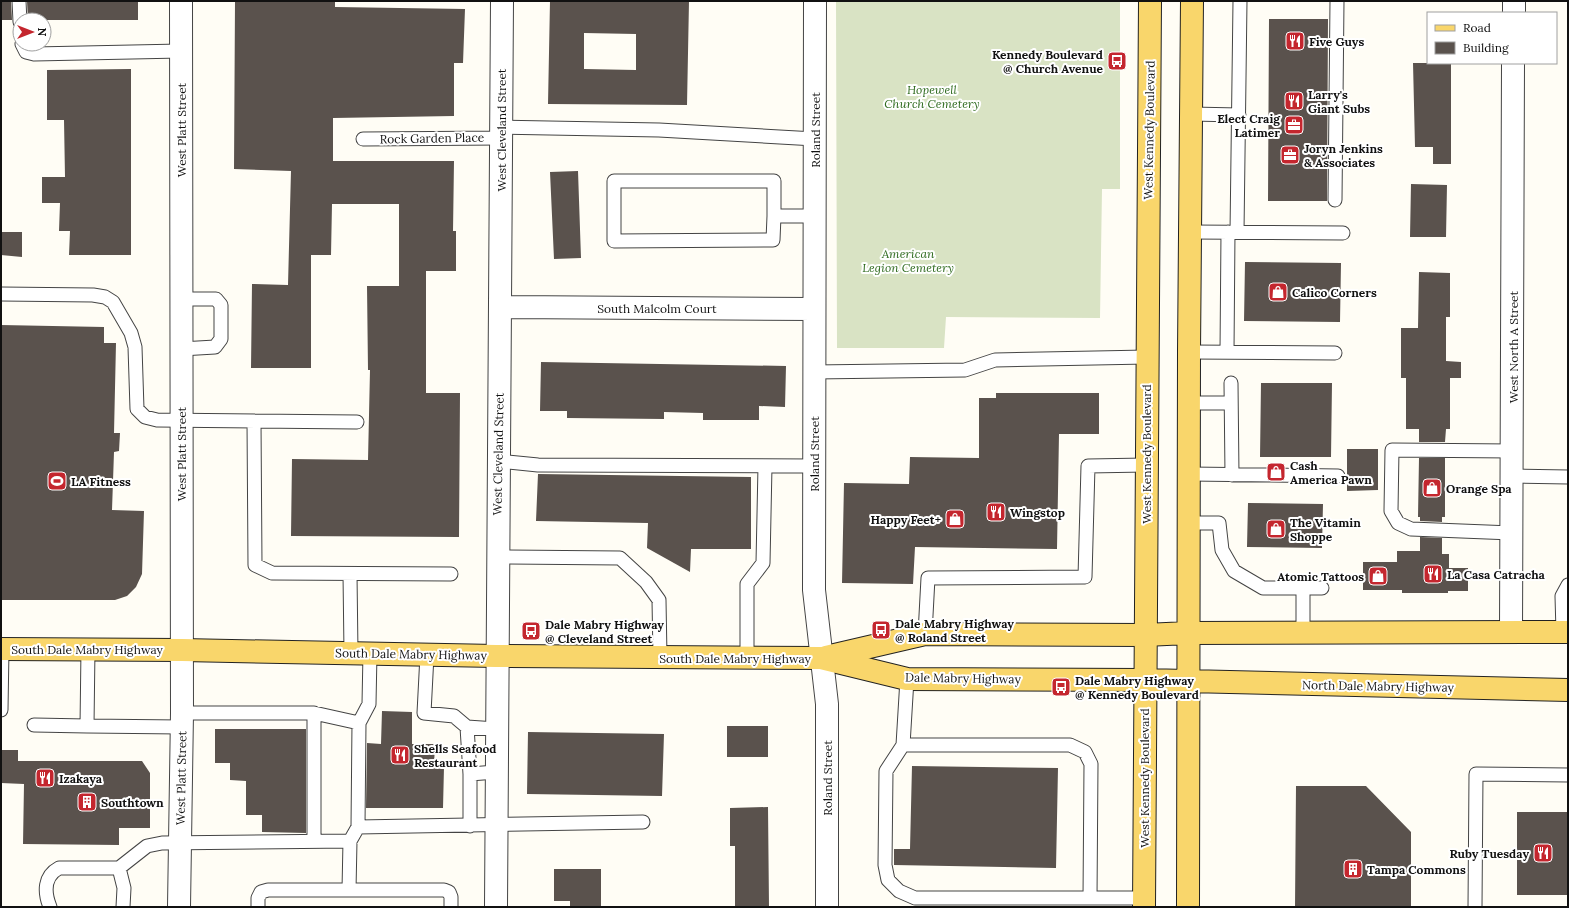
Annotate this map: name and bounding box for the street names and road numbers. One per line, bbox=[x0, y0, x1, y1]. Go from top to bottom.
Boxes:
street label: West Kennedy Boulevard bbox=[1140, 60, 1158, 200]
street label: West Cleveland Street bbox=[494, 68, 509, 192]
street label: West Platt Street bbox=[174, 82, 189, 177]
street label: Roland Street bbox=[808, 92, 823, 168]
street label: Rock Garden Place bbox=[380, 130, 485, 146]
street label: West North A Street bbox=[1506, 290, 1521, 403]
street label: South Malcolm Court bbox=[597, 301, 717, 316]
street label: West Kennedy Boulevard bbox=[1139, 384, 1154, 524]
street label: West Cleveland Street bbox=[489, 392, 507, 516]
street label: West Platt Street bbox=[174, 406, 189, 501]
street label: Roland Street bbox=[807, 416, 822, 492]
street label: South Dale Mabry Highway bbox=[11, 642, 163, 657]
street label: South Dale Mabry Highway bbox=[335, 645, 488, 663]
street label: South Dale Mabry Highway bbox=[659, 651, 811, 666]
street label: Dale Mabry Highway bbox=[905, 669, 1022, 687]
street label: North Dale Mabry Highway bbox=[1302, 677, 1455, 695]
street label: West Kennedy Boulevard bbox=[1137, 708, 1152, 848]
street label: West Platt Street bbox=[173, 730, 189, 825]
street label: Roland Street bbox=[820, 740, 835, 816]

